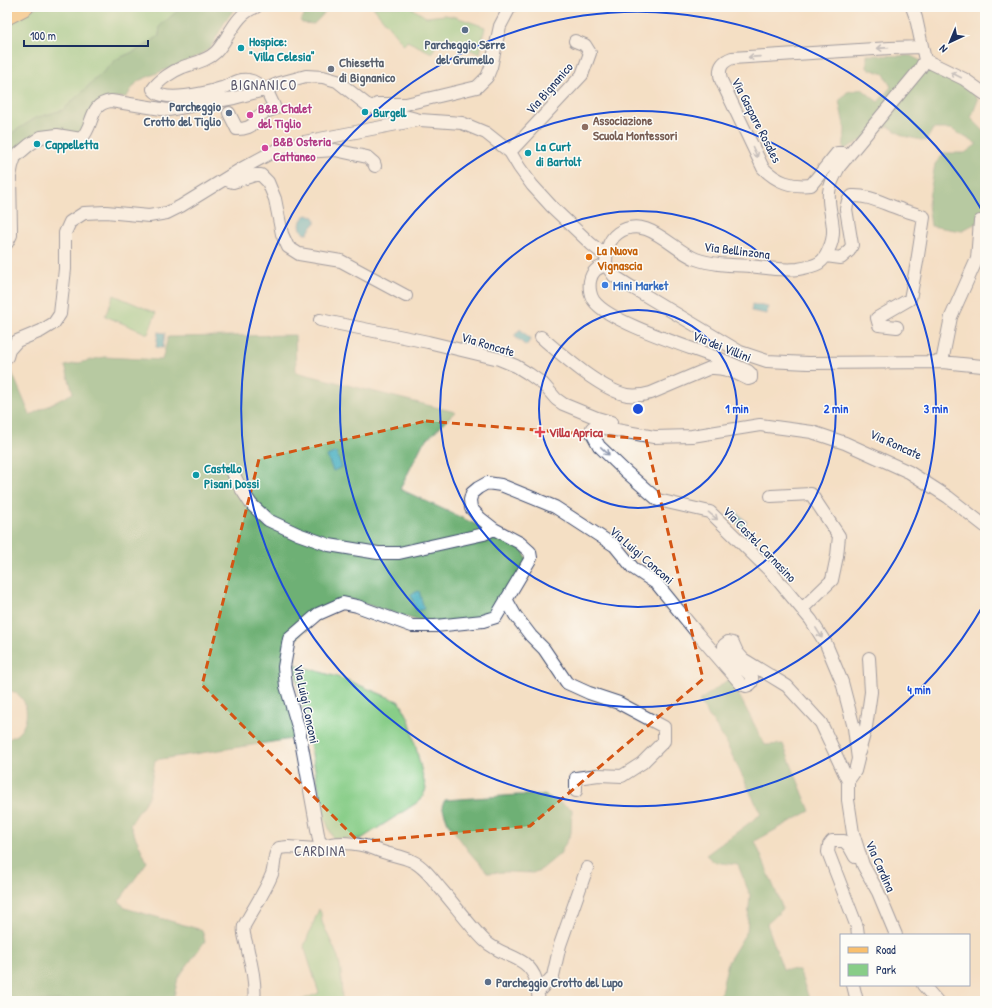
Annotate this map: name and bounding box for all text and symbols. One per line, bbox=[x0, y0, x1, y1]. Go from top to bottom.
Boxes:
scale bar bbox=[24, 22, 148, 48]
north arrow bbox=[930, 22, 970, 62]
marker: Parcheggio Serre del Grumello bbox=[460, 25, 470, 35]
text: 100 m bbox=[30, 27, 56, 44]
place label: Hospice: "Villa Celesia" bbox=[249, 32, 315, 65]
place label: Parcheggio Serre del Grumello bbox=[424, 35, 506, 68]
text: N bbox=[936, 42, 950, 56]
marker: Hospice: "Villa Celesia" bbox=[236, 43, 246, 53]
one-way arrow bbox=[877, 45, 890, 52]
place label: Chiesetta di Bignanico bbox=[339, 53, 396, 87]
one-way arrow bbox=[748, 53, 761, 60]
street label: Via Bignanico bbox=[521, 58, 577, 118]
marker: Chiesetta di Bignanico bbox=[326, 64, 336, 74]
one-way arrow bbox=[951, 71, 963, 78]
street label: Via Gaspare Rosales bbox=[728, 74, 786, 166]
district label: BIGNANICO bbox=[231, 75, 297, 94]
place label: Parcheggio Crotto del Tiglio bbox=[143, 97, 222, 131]
place label: B&B Chalet del Tiglio bbox=[258, 99, 312, 133]
place label: Burgell bbox=[373, 103, 407, 122]
marker: Burgell bbox=[360, 107, 370, 117]
marker: Parcheggio Crotto del Tiglio bbox=[224, 108, 234, 118]
marker: B&B Chalet del Tiglio bbox=[245, 110, 255, 120]
place label: Associazione Scuola Montessori bbox=[593, 111, 678, 144]
marker: Associazione Scuola Montessori bbox=[580, 122, 590, 132]
place label: B&B Osteria Cattaneo bbox=[273, 132, 332, 165]
place label: Cappelletta bbox=[45, 135, 99, 154]
place label: La Curt di Bartolt bbox=[536, 137, 582, 170]
marker: Cappelletta bbox=[32, 139, 42, 149]
marker: B&B Osteria Cattaneo bbox=[260, 143, 270, 153]
one-way arrow bbox=[752, 145, 759, 157]
marker: La Curt di Bartolt bbox=[523, 148, 533, 158]
street label: Via Bellinzona bbox=[703, 237, 771, 263]
place label: La Nuova Vignascia bbox=[597, 241, 643, 275]
marker: La Nuova Vignascia bbox=[584, 252, 594, 262]
place label: Mini Market bbox=[613, 276, 669, 294]
marker: Mini Market bbox=[600, 280, 610, 290]
street label: Via dei Villini bbox=[690, 326, 754, 366]
street label: Via Roncate bbox=[459, 327, 517, 361]
text: 1 min bbox=[725, 400, 749, 417]
text: 2 min bbox=[824, 400, 849, 417]
text: 3 min bbox=[924, 400, 949, 417]
centre of rings bbox=[631, 402, 645, 416]
place label: Villa Aprica bbox=[549, 423, 604, 442]
street label: Via Roncate bbox=[867, 425, 925, 463]
marker: Villa Aprica bbox=[534, 426, 546, 438]
one-way arrow bbox=[600, 446, 610, 456]
place label: Castello Pisani Dossi bbox=[204, 459, 259, 492]
marker: Castello Pisani Dossi bbox=[191, 470, 201, 480]
street label: Via Castel Carnasino bbox=[719, 502, 801, 586]
one-way arrow bbox=[708, 512, 718, 521]
street label: Via Luigi Conconi bbox=[606, 522, 678, 588]
one-way arrow bbox=[815, 627, 823, 639]
street label: Via Luigi Conconi bbox=[290, 663, 324, 745]
text: 4 min bbox=[907, 681, 931, 698]
street label: Via Cardina bbox=[862, 837, 900, 895]
district label: CARDINA bbox=[294, 841, 346, 860]
legend bbox=[840, 934, 970, 986]
text: Road bbox=[876, 941, 896, 958]
text: Park bbox=[876, 961, 896, 978]
place label: Parcheggio Crotto del Lupo bbox=[496, 973, 624, 992]
marker: Parcheggio Crotto del Lupo bbox=[483, 977, 493, 987]

